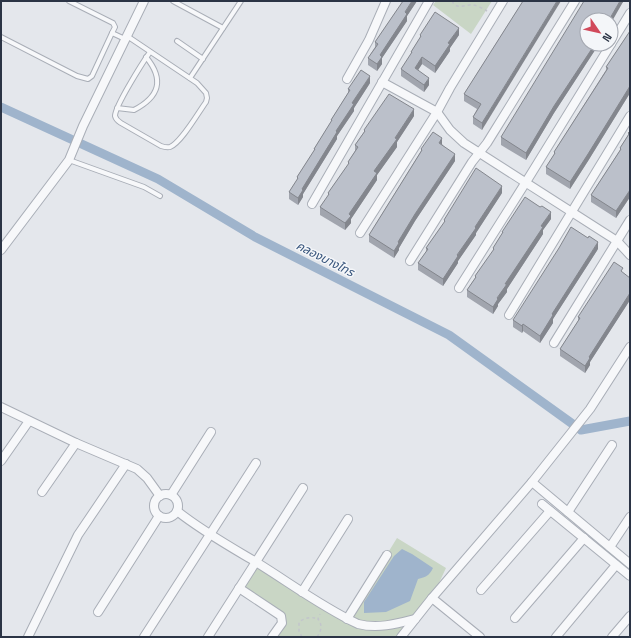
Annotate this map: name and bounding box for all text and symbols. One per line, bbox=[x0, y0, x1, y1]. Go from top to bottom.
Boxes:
north arrow bbox=[579, 12, 619, 52]
text: N bbox=[599, 31, 615, 45]
water label: คลองบางไทร bbox=[293, 238, 358, 281]

